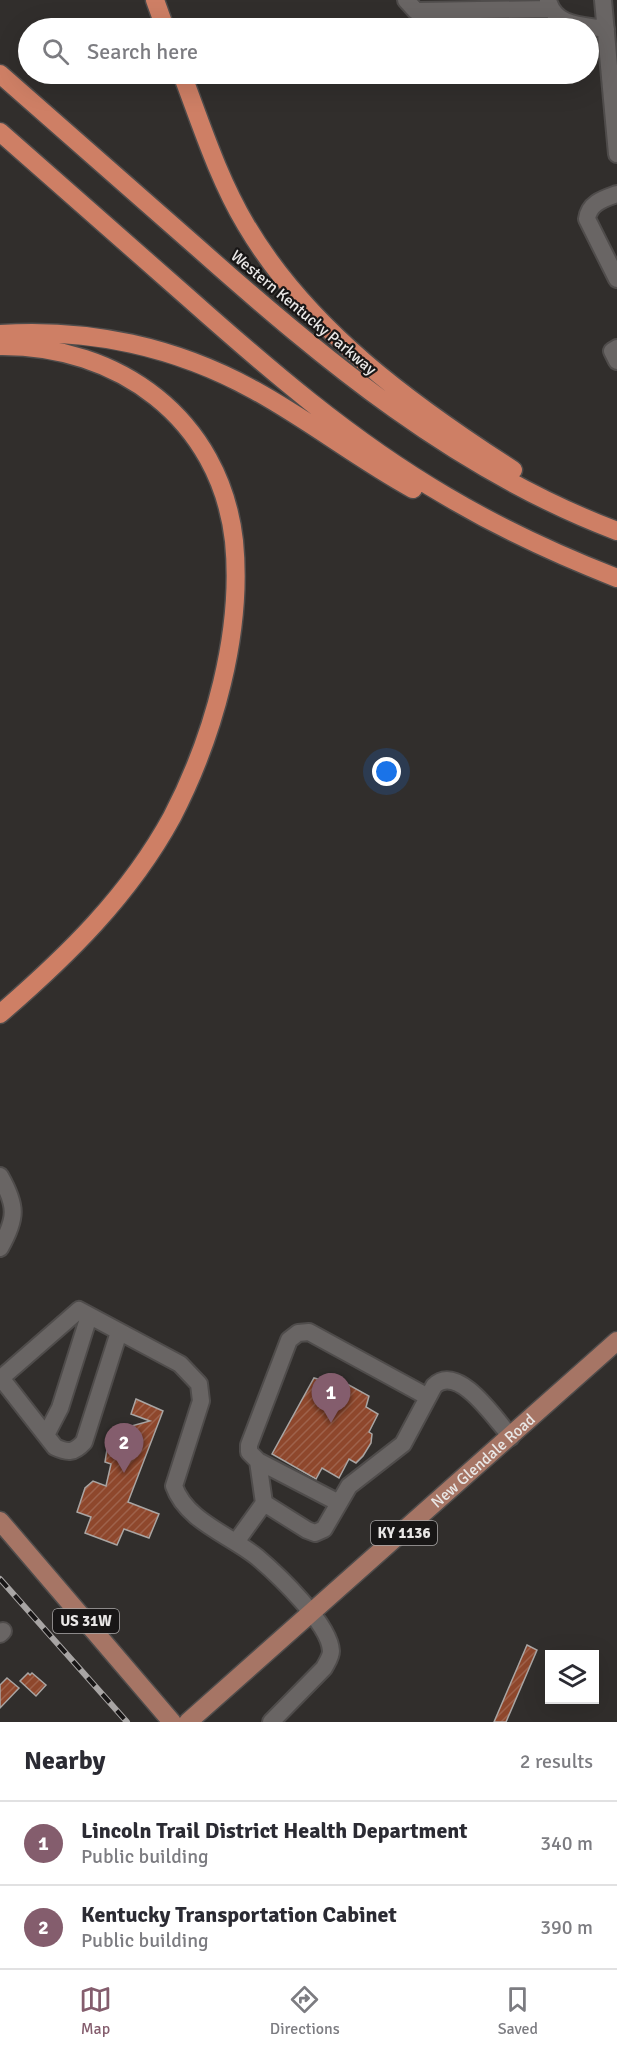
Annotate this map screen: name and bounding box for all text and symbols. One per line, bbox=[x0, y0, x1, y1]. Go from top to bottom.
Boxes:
search box bbox=[18, 18, 599, 84]
icon: search bbox=[39, 35, 72, 68]
text: Search here bbox=[87, 38, 198, 65]
street label: Western Kentucky Parkway bbox=[226, 246, 381, 380]
your location bbox=[372, 757, 401, 786]
pin: 1 bbox=[312, 1374, 350, 1423]
street label: New Glendale Road bbox=[427, 1410, 539, 1513]
pin: 2 bbox=[104, 1424, 144, 1473]
road number: KY 1136 bbox=[371, 1521, 437, 1545]
road number: US 31W bbox=[53, 1609, 119, 1633]
map controls bbox=[545, 1650, 599, 1704]
button: layers bbox=[545, 1650, 599, 1704]
text: Nearby bbox=[24, 1745, 105, 1777]
text: 2 results bbox=[520, 1749, 593, 1774]
text: Lincoln Trail District Health Department bbox=[81, 1817, 468, 1844]
text: 1 bbox=[38, 1831, 49, 1856]
text: 340 m bbox=[540, 1831, 593, 1856]
text: Public building bbox=[81, 1844, 209, 1869]
text: Kentucky Transportation Cabinet bbox=[81, 1901, 397, 1928]
text: 2 bbox=[38, 1915, 49, 1940]
text: 390 m bbox=[540, 1915, 593, 1940]
text: Public building bbox=[81, 1928, 209, 1953]
tab: Map bbox=[79, 1983, 112, 2039]
tab: Directions bbox=[270, 1983, 340, 2039]
tab: Saved bbox=[498, 1983, 538, 2039]

